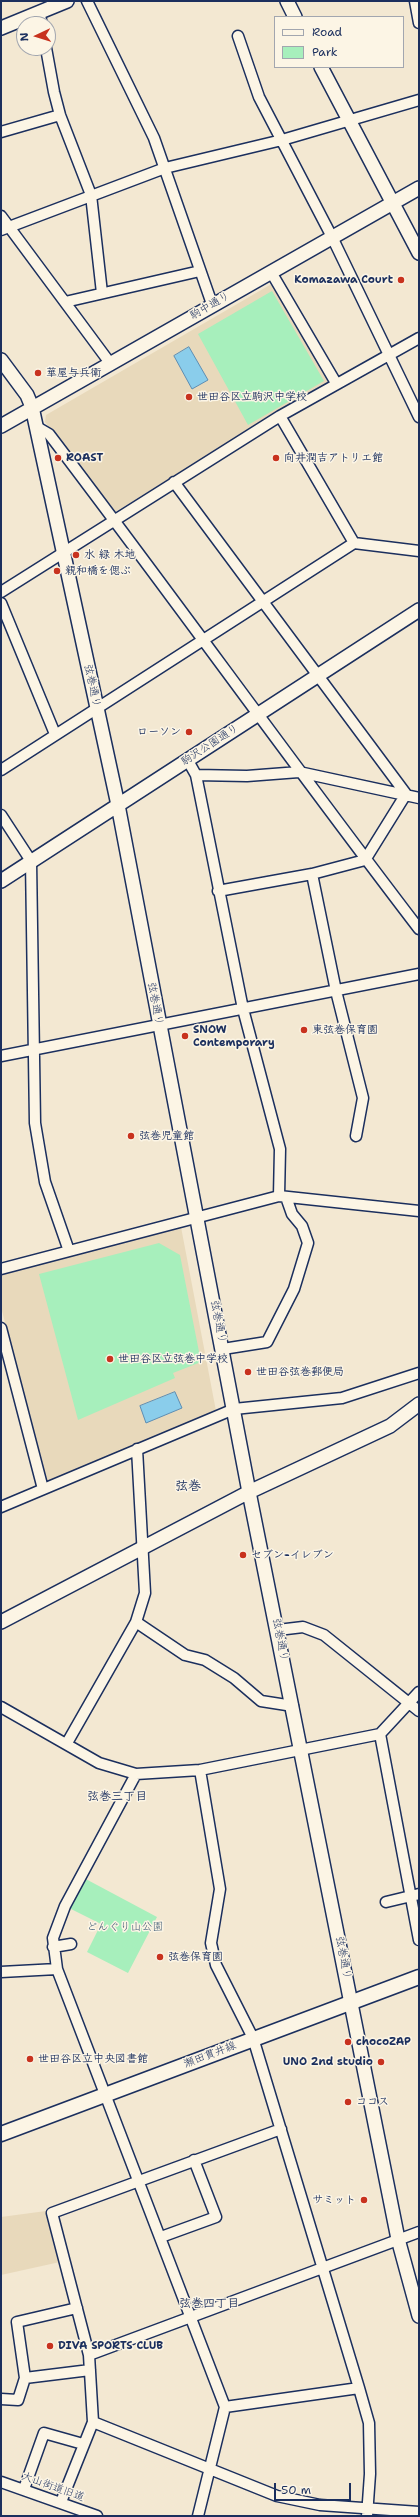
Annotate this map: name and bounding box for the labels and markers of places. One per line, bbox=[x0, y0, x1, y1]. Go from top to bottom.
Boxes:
place label: Komazawa Court bbox=[294, 273, 393, 287]
marker: Komazawa Court bbox=[396, 275, 406, 285]
place label: 華屋与兵衛 bbox=[46, 366, 101, 380]
marker: 華屋与兵衛 bbox=[33, 368, 43, 378]
place label: 世田谷区立駒沢中学校 bbox=[197, 390, 307, 404]
marker: 世田谷区立駒沢中学校 bbox=[184, 392, 194, 402]
place label: ROAST bbox=[66, 451, 103, 465]
place label: 向井潤吉アトリエ館 bbox=[284, 451, 383, 465]
marker: ROAST bbox=[53, 453, 63, 463]
marker: 向井潤吉アトリエ館 bbox=[271, 453, 281, 463]
place label: 水 緑 木地 bbox=[84, 548, 136, 562]
marker: 水 緑 木地 bbox=[71, 550, 81, 560]
place label: 親和橋を偲ぶ bbox=[65, 564, 131, 578]
marker: 親和橋を偲ぶ bbox=[52, 566, 62, 576]
place label: ローソン bbox=[137, 725, 181, 739]
marker: ローソン bbox=[184, 727, 194, 737]
place label: SNOW Contemporary bbox=[193, 1023, 275, 1049]
place label: 東弦巻保育園 bbox=[312, 1023, 378, 1037]
marker: 東弦巻保育園 bbox=[299, 1025, 309, 1035]
marker: SNOW Contemporary bbox=[180, 1031, 190, 1041]
place label: 弦巻児童館 bbox=[139, 1129, 194, 1143]
marker: 弦巻児童館 bbox=[126, 1131, 136, 1141]
place label: 世田谷区立弦巻中学校 bbox=[118, 1352, 228, 1366]
marker: 世田谷区立弦巻中学校 bbox=[105, 1354, 115, 1364]
place label: 世田谷弦巻郵便局 bbox=[256, 1365, 344, 1379]
marker: 世田谷弦巻郵便局 bbox=[243, 1367, 253, 1377]
place label: セブン-イレブン bbox=[251, 1548, 334, 1562]
marker: セブン-イレブン bbox=[238, 1550, 248, 1560]
place label: 弦巻保育園 bbox=[168, 1950, 223, 1964]
marker: 弦巻保育園 bbox=[155, 1952, 165, 1962]
place label: chocoZAP bbox=[356, 2035, 411, 2049]
marker: chocoZAP bbox=[343, 2037, 353, 2047]
place label: 世田谷区立中央図書館 bbox=[38, 2052, 148, 2066]
marker: 世田谷区立中央図書館 bbox=[25, 2054, 35, 2064]
place label: UNO 2nd studio bbox=[283, 2055, 373, 2069]
marker: UNO 2nd studio bbox=[376, 2057, 386, 2067]
place label: ココス bbox=[356, 2095, 389, 2109]
marker: ココス bbox=[343, 2097, 353, 2107]
place label: サミット bbox=[312, 2193, 356, 2207]
marker: サミット bbox=[359, 2195, 369, 2205]
place label: DIVA SPORTS CLUB bbox=[58, 2339, 163, 2353]
marker: DIVA SPORTS CLUB bbox=[45, 2341, 55, 2351]

